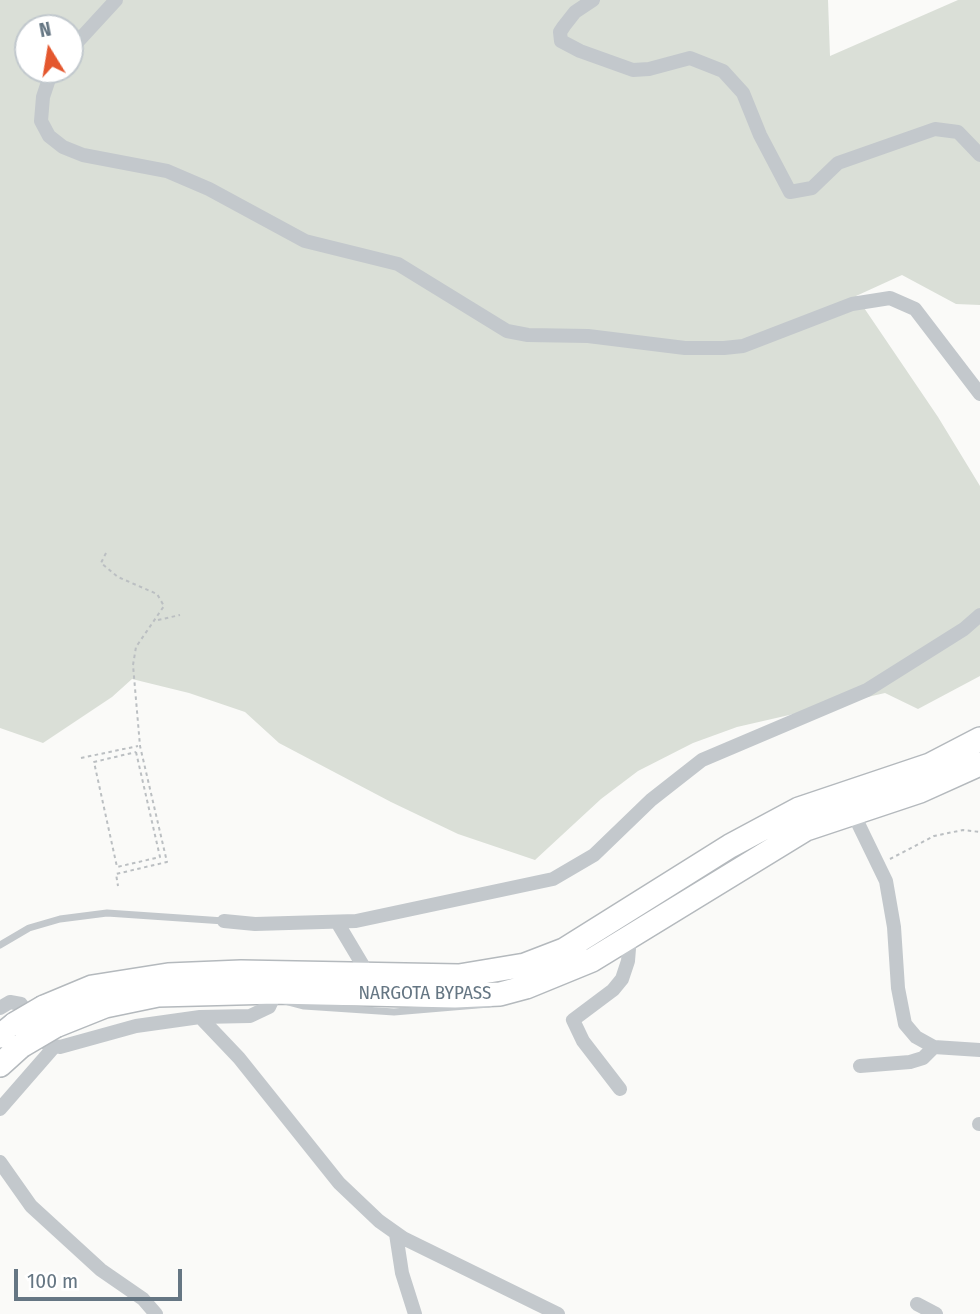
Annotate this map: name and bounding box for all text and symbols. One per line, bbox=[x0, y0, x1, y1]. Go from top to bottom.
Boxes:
north arrow bbox=[14, 14, 84, 84]
text: N bbox=[37, 17, 53, 42]
street label: NARGOTA BYPASS bbox=[359, 983, 491, 1005]
scale bar bbox=[18, 1254, 186, 1298]
text: 100 m bbox=[27, 1268, 78, 1294]

